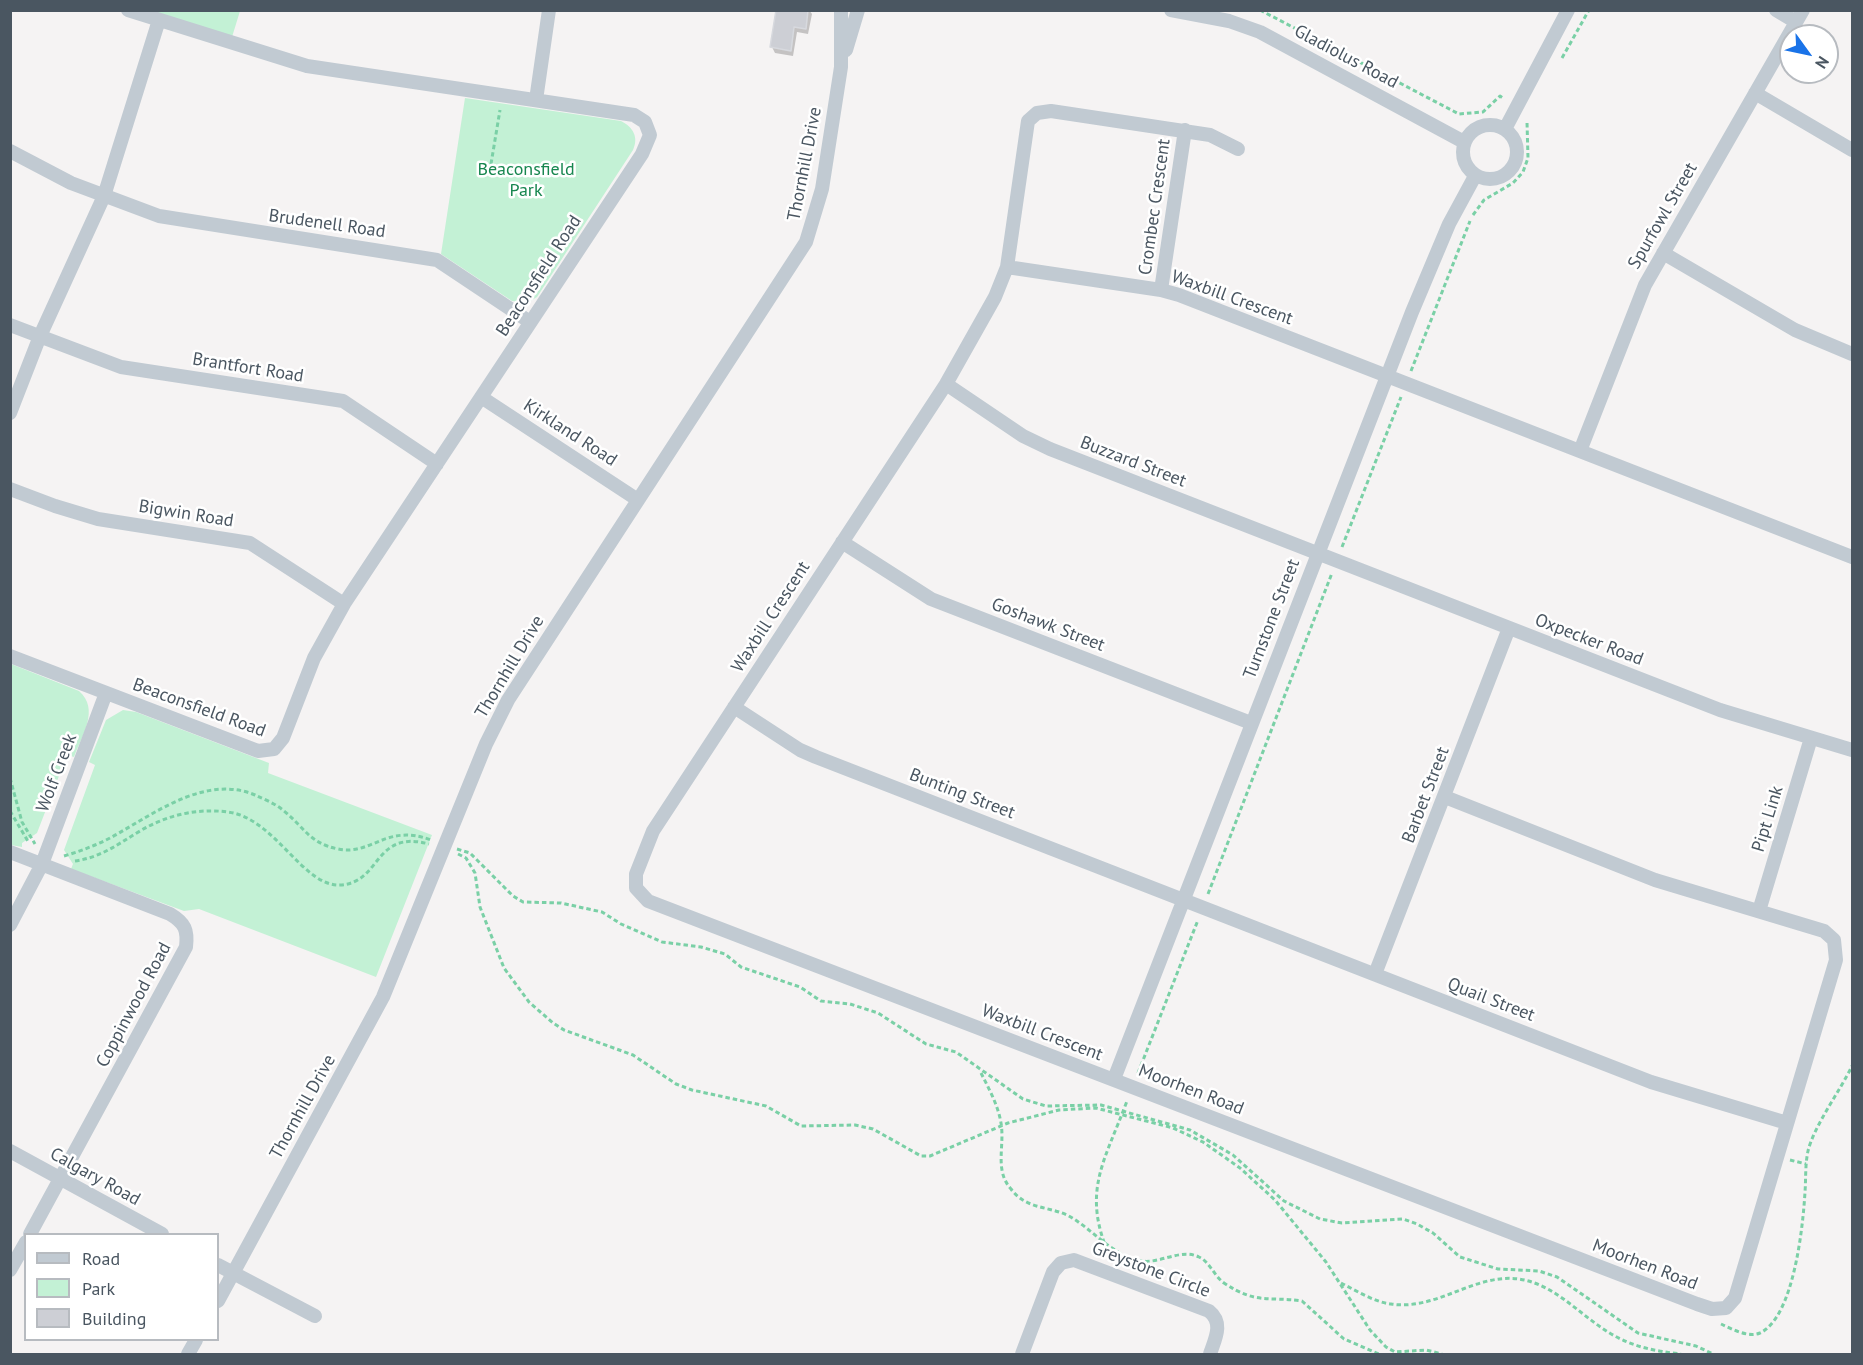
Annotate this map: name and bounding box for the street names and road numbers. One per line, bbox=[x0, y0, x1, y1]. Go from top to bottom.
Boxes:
street label: Gladiolus Road bbox=[1290, 21, 1402, 93]
street label: Thornhill Drive bbox=[783, 105, 827, 223]
street label: Crombec Crescent bbox=[1135, 137, 1175, 277]
street label: Spurfowl Street bbox=[1624, 159, 1702, 273]
street label: Brudenell Road bbox=[267, 205, 387, 243]
street label: Beaconsfield Road bbox=[492, 211, 586, 341]
street label: Waxbill Crescent bbox=[1168, 266, 1296, 330]
street label: Brantfort Road bbox=[191, 349, 305, 387]
street label: Kirkland Road bbox=[519, 395, 621, 471]
street label: Buzzard Street bbox=[1077, 432, 1189, 492]
street label: Bigwin Road bbox=[137, 496, 235, 532]
street label: Turnstone Street bbox=[1239, 556, 1305, 682]
street label: Waxbill Crescent bbox=[727, 558, 815, 676]
street label: Goshawk Street bbox=[988, 593, 1108, 657]
street label: Oxpecker Road bbox=[1532, 609, 1646, 671]
street label: Thornhill Drive bbox=[471, 612, 549, 722]
street label: Beaconsfield Road bbox=[129, 674, 269, 742]
street label: Wolf Creek bbox=[32, 731, 82, 815]
street label: Barbet Street bbox=[1398, 744, 1454, 846]
street label: Bunting Street bbox=[906, 764, 1018, 824]
street label: Pipt Link bbox=[1748, 783, 1788, 855]
street label: Coppinwood Road bbox=[92, 939, 176, 1071]
street label: Quail Street bbox=[1444, 973, 1538, 1027]
street label: Waxbill Crescent bbox=[978, 1000, 1106, 1066]
street label: Thornhill Drive bbox=[265, 1051, 341, 1163]
street label: Moorhen Road bbox=[1135, 1060, 1247, 1120]
street label: Calgary Road bbox=[46, 1143, 144, 1211]
street label: Moorhen Road bbox=[1589, 1235, 1701, 1295]
street label: Greystone Circle bbox=[1089, 1238, 1213, 1302]

